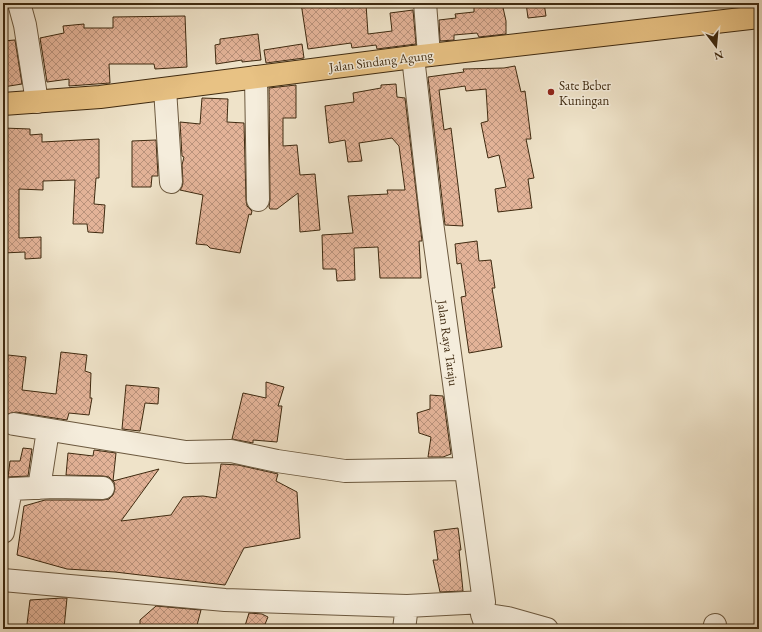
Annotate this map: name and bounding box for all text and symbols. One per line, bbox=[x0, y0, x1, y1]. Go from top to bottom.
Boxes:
north arrow bbox=[696, 26, 736, 66]
street label: Jalan Sindang Agung bbox=[327, 46, 434, 76]
text: N bbox=[712, 48, 725, 64]
place label: Sate Beber Kuningan bbox=[559, 77, 611, 109]
marker: Sate Beber Kuningan bbox=[546, 87, 556, 97]
street label: Jalan Raya Taraju bbox=[433, 298, 462, 387]

